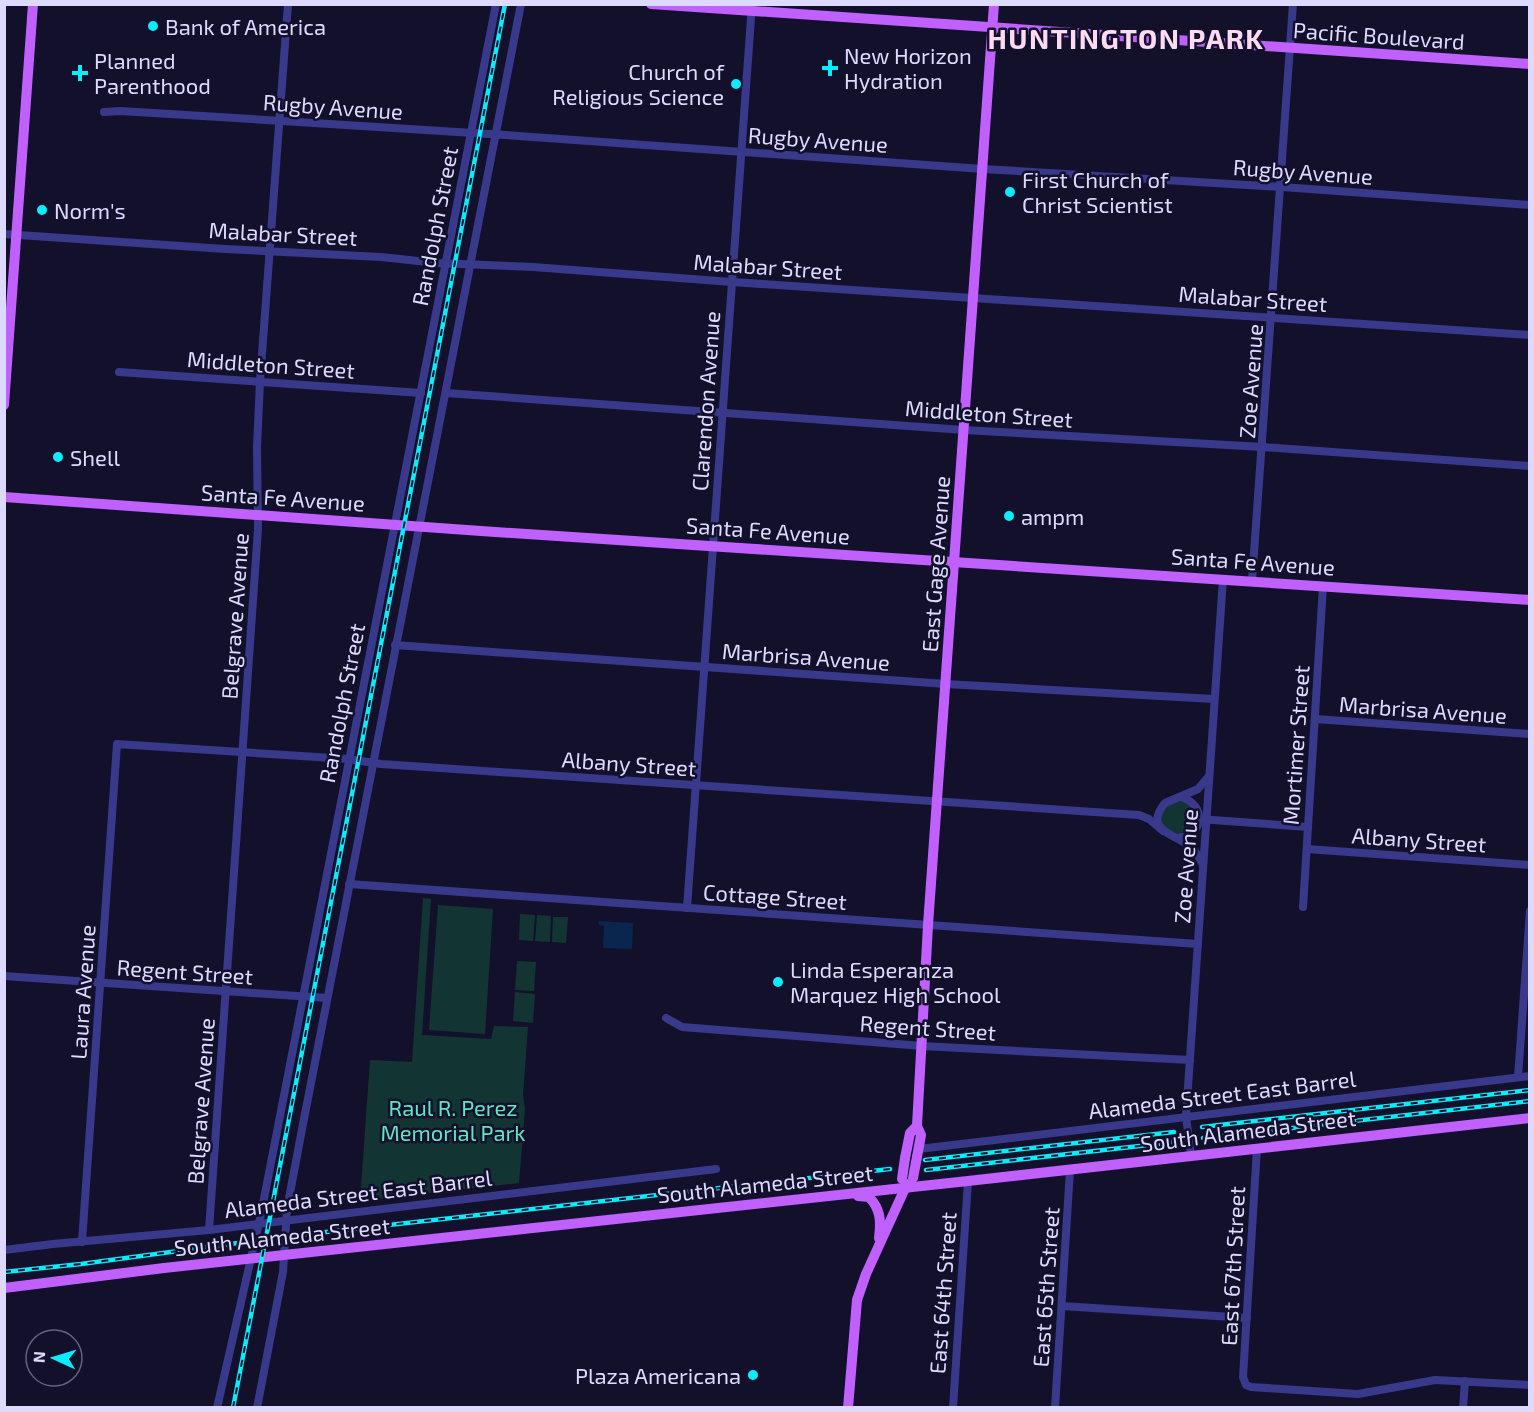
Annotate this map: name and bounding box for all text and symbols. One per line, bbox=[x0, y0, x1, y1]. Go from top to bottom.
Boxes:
place label: Bank of America bbox=[165, 13, 326, 39]
street label: Pacific Boulevard bbox=[1292, 16, 1466, 54]
marker: Bank of America bbox=[146, 19, 160, 33]
district label: HUNTINGTON PARK bbox=[987, 21, 1265, 55]
place label: New Horizon Hydration bbox=[844, 42, 972, 93]
place label: Planned Parenthood bbox=[94, 47, 211, 98]
place label: Church of Religious Science bbox=[552, 58, 725, 109]
marker: New Horizon Hydration bbox=[821, 59, 839, 77]
marker: Planned Parenthood bbox=[71, 64, 89, 82]
marker: Church of Religious Science bbox=[729, 77, 743, 91]
street label: Rugby Avenue bbox=[262, 88, 404, 124]
street label: Rugby Avenue bbox=[747, 121, 889, 157]
street label: Randolph Street bbox=[406, 144, 462, 308]
street label: Rugby Avenue bbox=[1232, 153, 1374, 189]
place label: First Church of Christ Scientist bbox=[1022, 166, 1173, 217]
marker: First Church of Christ Scientist bbox=[1003, 185, 1017, 199]
place label: Norm's bbox=[54, 197, 126, 223]
marker: Norm's bbox=[35, 203, 49, 217]
street label: Malabar Street bbox=[208, 216, 358, 250]
street label: Malabar Street bbox=[693, 248, 843, 284]
street label: Malabar Street bbox=[1178, 280, 1328, 316]
street label: Clarendon Avenue bbox=[686, 310, 724, 492]
street label: Zoe Avenue bbox=[1233, 323, 1267, 439]
street label: Middleton Street bbox=[186, 345, 356, 383]
street label: Middleton Street bbox=[904, 394, 1074, 432]
place label: Shell bbox=[70, 444, 120, 470]
marker: Shell bbox=[51, 450, 65, 464]
street label: East Gage Avenue bbox=[916, 475, 954, 653]
street label: Santa Fe Avenue bbox=[200, 478, 366, 516]
place label: ampm bbox=[1021, 503, 1084, 529]
marker: ampm bbox=[1002, 509, 1016, 523]
street label: Santa Fe Avenue bbox=[685, 511, 851, 549]
street label: Belgrave Avenue bbox=[215, 532, 253, 700]
street label: Santa Fe Avenue bbox=[1170, 542, 1336, 580]
street label: Randolph Street bbox=[313, 621, 369, 785]
street label: Marbrisa Avenue bbox=[721, 637, 891, 675]
street label: Mortimer Street bbox=[1276, 664, 1314, 826]
street label: Marbrisa Avenue bbox=[1338, 690, 1508, 728]
street label: Albany Street bbox=[561, 745, 697, 781]
street label: Zoe Avenue bbox=[1168, 808, 1202, 924]
street label: Albany Street bbox=[1351, 821, 1487, 857]
street label: Cottage Street bbox=[702, 878, 848, 914]
street label: Laura Avenue bbox=[64, 924, 100, 1060]
street label: Regent Street bbox=[116, 953, 254, 989]
place label: Linda Esperanza Marquez High School bbox=[790, 956, 1001, 1007]
marker: Linda Esperanza Marquez High School bbox=[771, 975, 785, 989]
street label: Regent Street bbox=[859, 1009, 997, 1045]
street label: Belgrave Avenue bbox=[181, 1017, 219, 1185]
street label: Alameda Street East Barrel bbox=[1087, 1065, 1358, 1123]
park label: Raul R. Perez Memorial Park bbox=[380, 1094, 526, 1145]
street label: South Alameda Street bbox=[1139, 1104, 1357, 1156]
street label: South Alameda Street bbox=[656, 1159, 874, 1207]
street label: Alameda Street East Barrel bbox=[223, 1164, 494, 1222]
street label: East 67th Street bbox=[1215, 1185, 1249, 1347]
street label: East 65th Street bbox=[1026, 1206, 1064, 1368]
street label: East 64th Street bbox=[923, 1211, 961, 1375]
street label: South Alameda Street bbox=[173, 1212, 391, 1260]
north arrow bbox=[24, 1328, 84, 1388]
text: N bbox=[29, 1350, 48, 1363]
place label: Plaza Americana bbox=[575, 1362, 741, 1388]
marker: Plaza Americana bbox=[746, 1368, 760, 1382]

